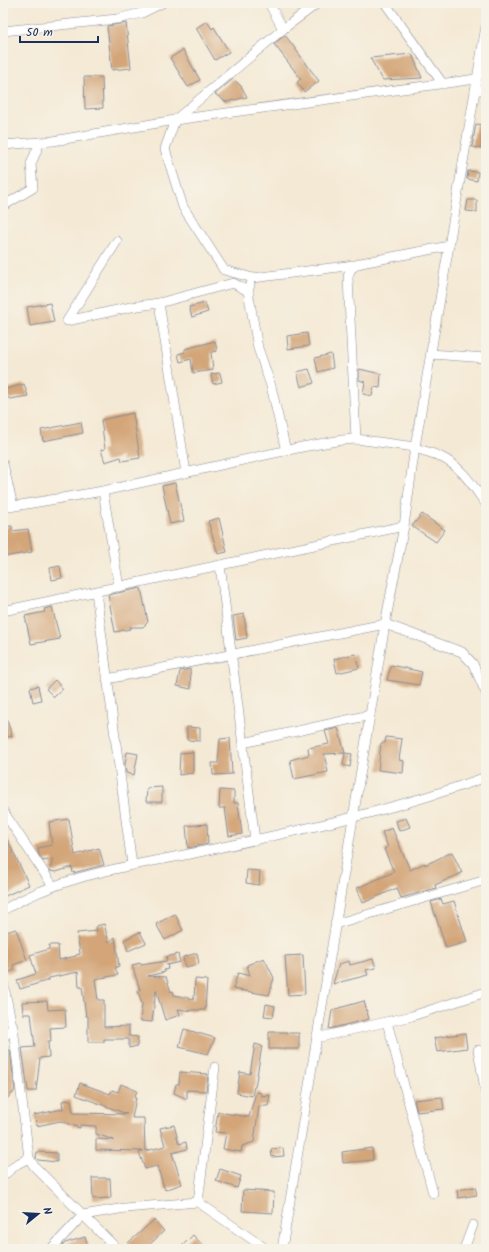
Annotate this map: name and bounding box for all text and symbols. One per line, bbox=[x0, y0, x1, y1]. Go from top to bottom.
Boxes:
scale bar bbox=[20, 18, 98, 44]
text: 50 m bbox=[26, 23, 53, 42]
north arrow bbox=[18, 1194, 58, 1234]
text: N bbox=[37, 1205, 56, 1217]

